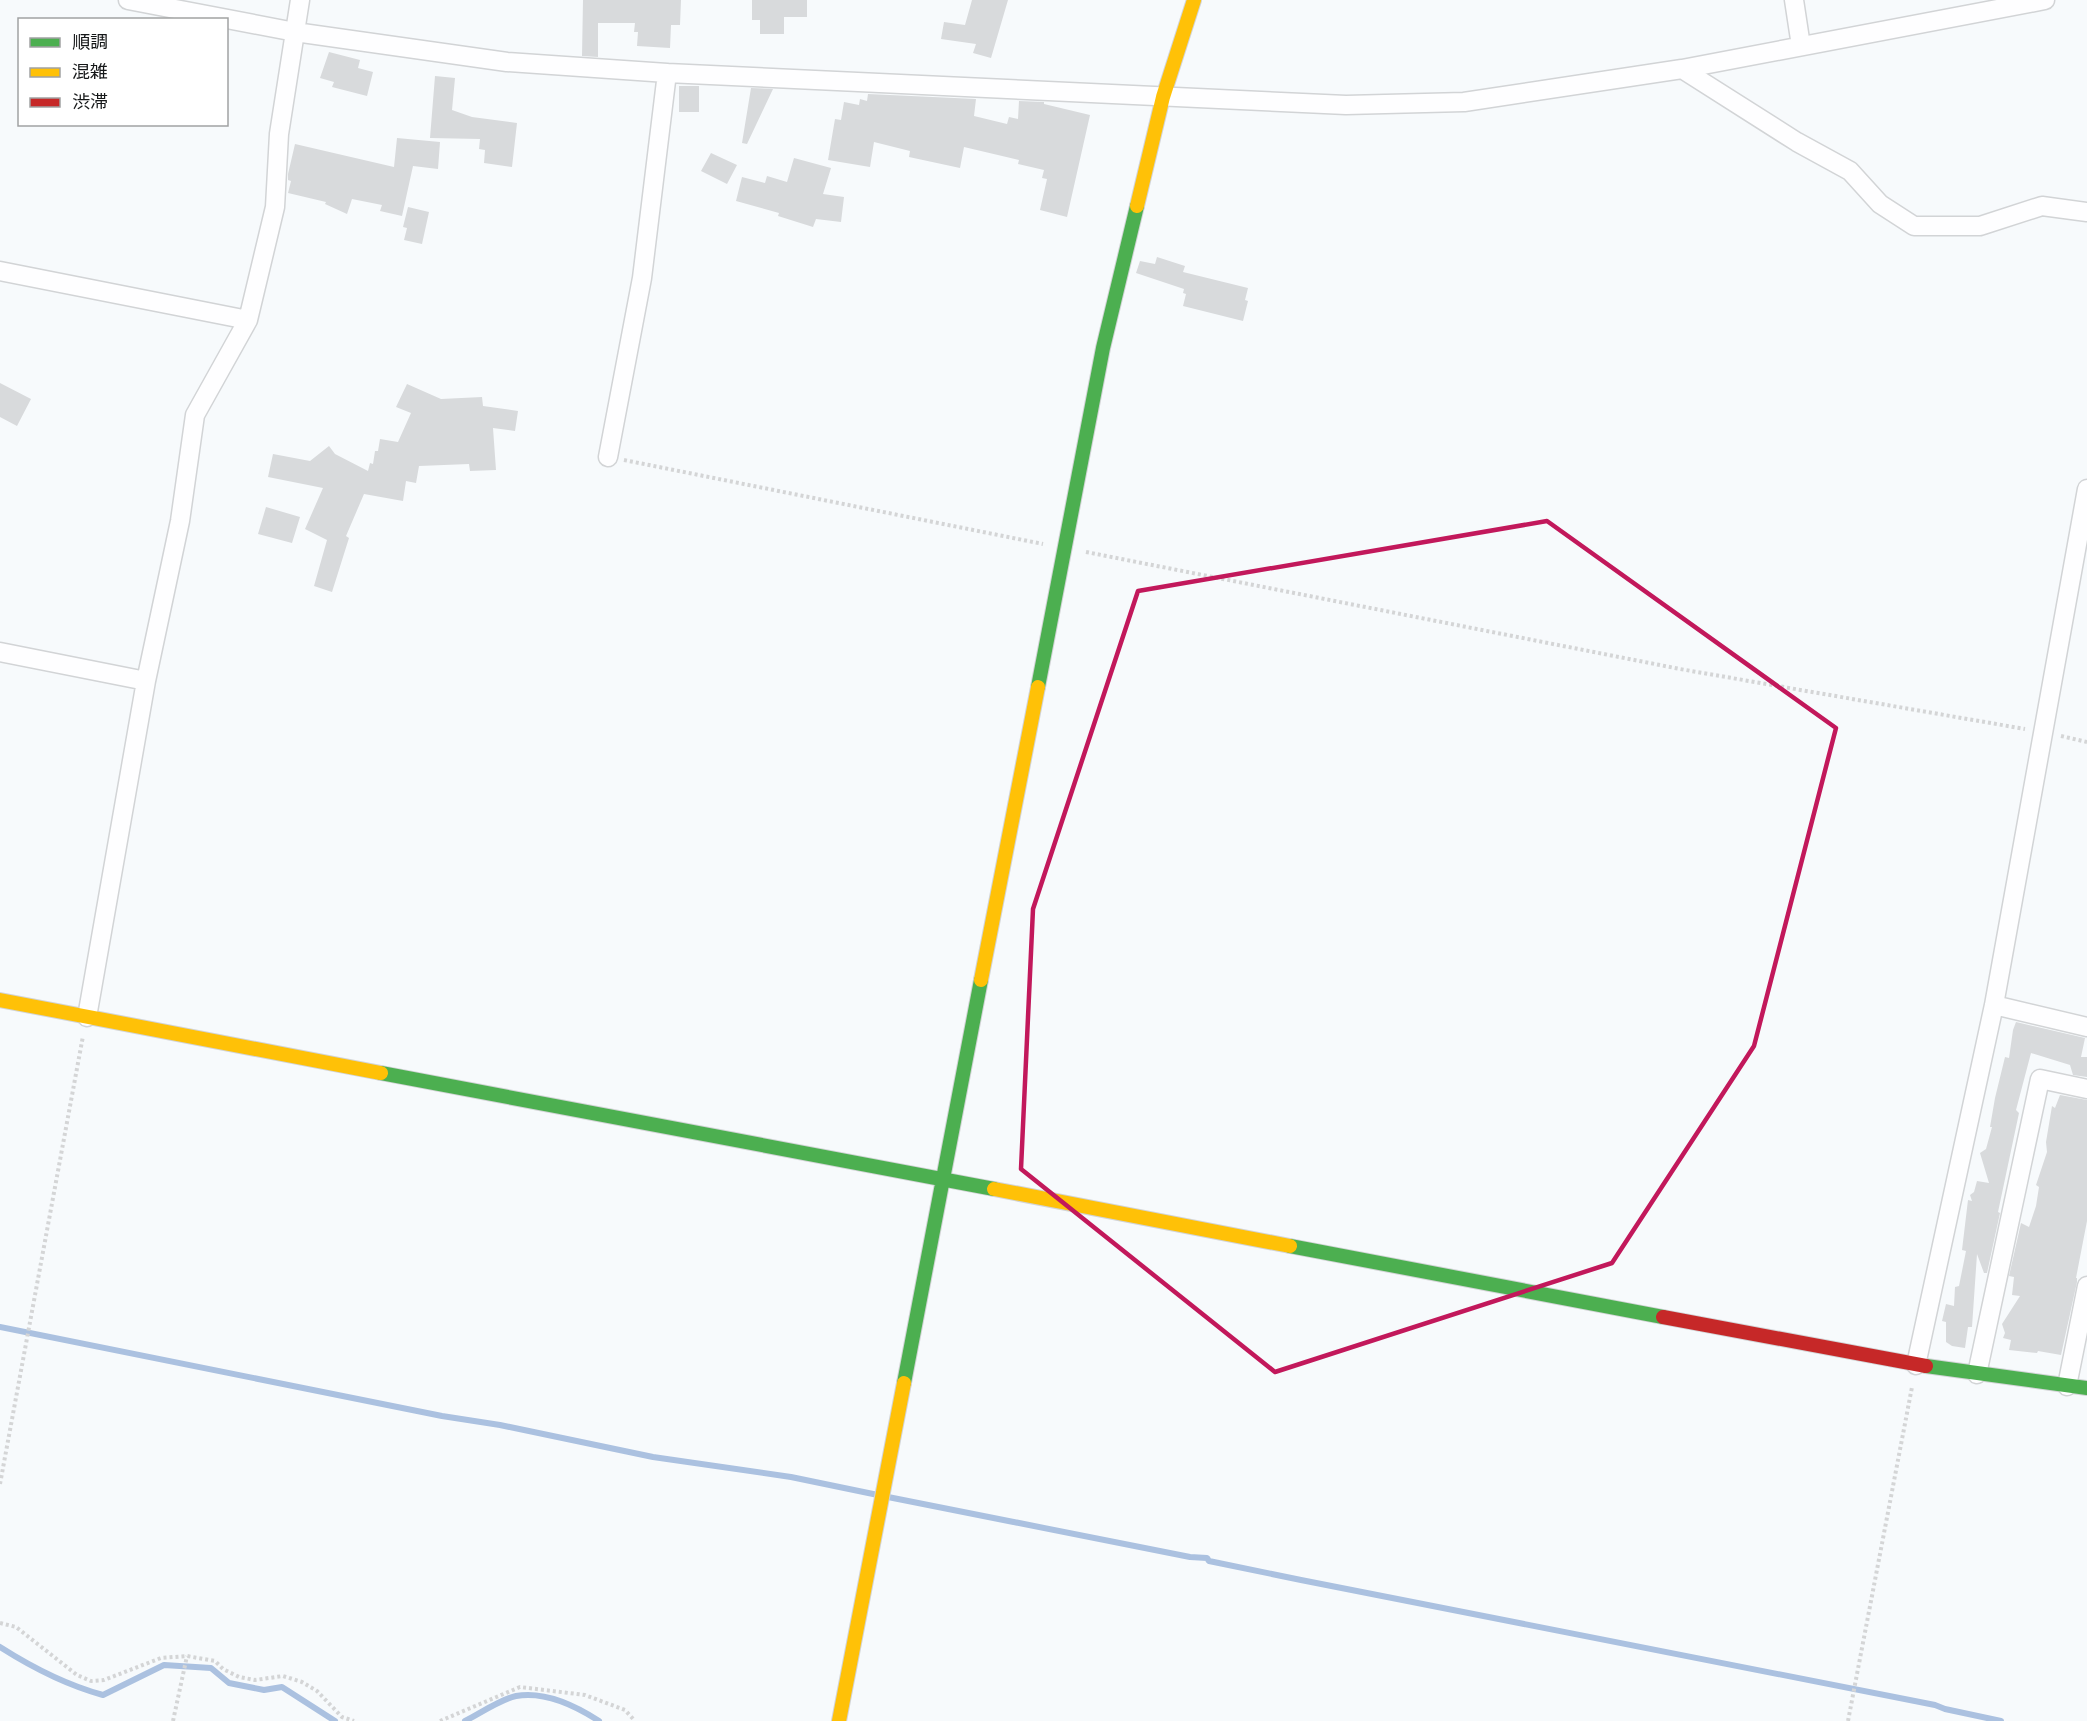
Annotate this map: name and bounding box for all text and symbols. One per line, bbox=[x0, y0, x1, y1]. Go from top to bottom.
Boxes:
legend bbox=[18, 18, 228, 126]
text: 順調 bbox=[72, 31, 108, 53]
text: 混雑 bbox=[72, 61, 108, 83]
text: 渋滞 bbox=[72, 91, 108, 113]

